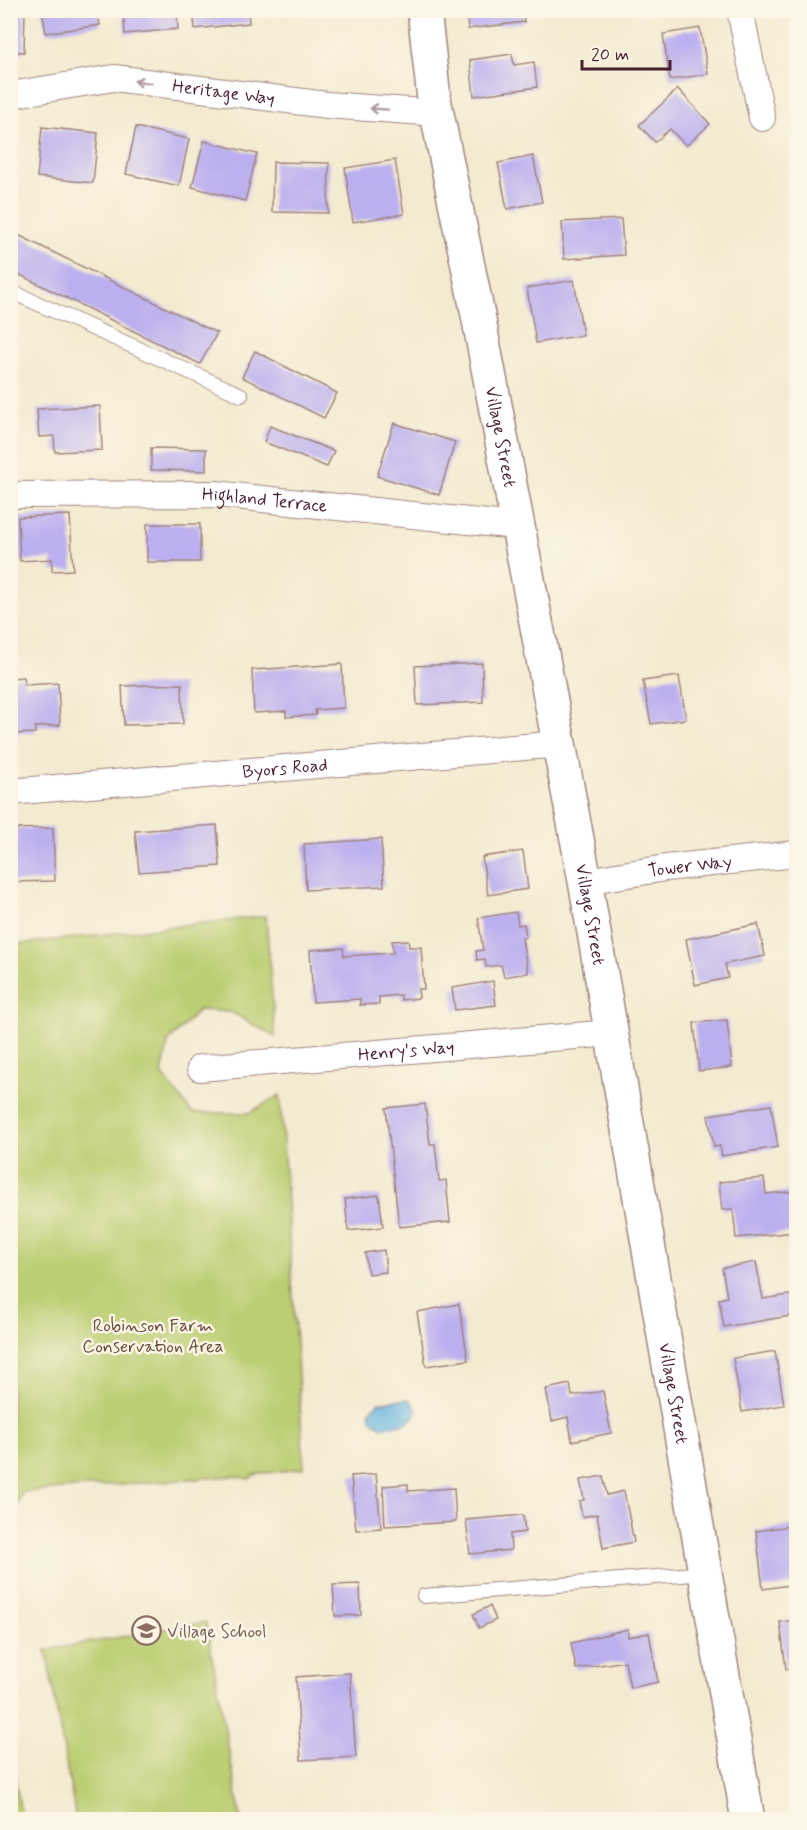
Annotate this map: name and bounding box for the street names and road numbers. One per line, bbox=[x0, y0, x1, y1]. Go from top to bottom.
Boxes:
street label: Heritage Way bbox=[171, 75, 276, 111]
street label: Village Street bbox=[479, 385, 521, 490]
street label: Highland Terrace bbox=[202, 483, 329, 519]
street label: Byors Road bbox=[241, 753, 329, 785]
street label: Tower Way bbox=[646, 850, 733, 884]
street label: Village Street bbox=[569, 862, 610, 967]
street label: Henry's Way bbox=[357, 1035, 455, 1067]
street label: Village Street bbox=[652, 1341, 694, 1446]

